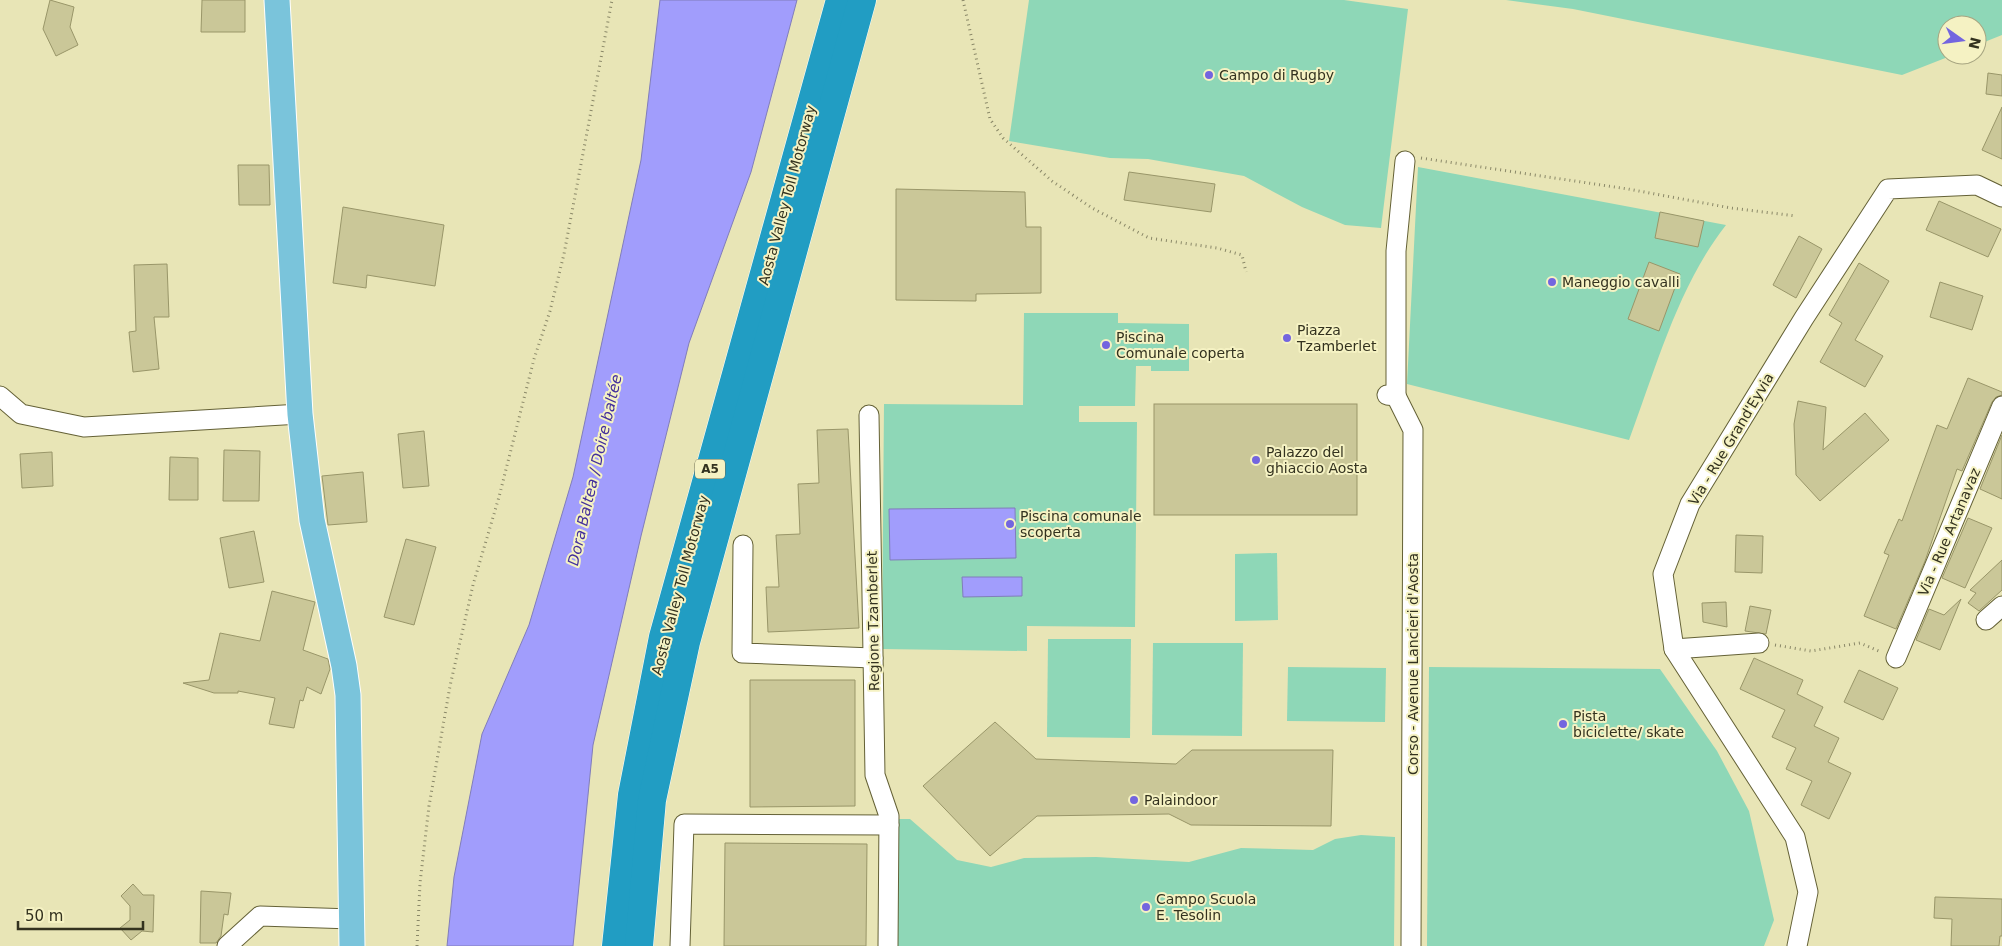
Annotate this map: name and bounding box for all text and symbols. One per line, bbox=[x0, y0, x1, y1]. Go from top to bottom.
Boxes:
north arrow bbox=[1937, 15, 1987, 65]
text: N bbox=[1965, 36, 1984, 51]
place label: Campo di Rugby bbox=[1219, 67, 1334, 83]
marker: Campo di Rugby bbox=[1203, 69, 1215, 81]
street label: Aosta Valley Toll Motorway bbox=[755, 103, 819, 287]
place label: Maneggio cavalli bbox=[1562, 274, 1680, 290]
marker: Maneggio cavalli bbox=[1546, 276, 1558, 288]
place label: Piazza Tzamberlet bbox=[1296, 322, 1377, 354]
place label: Piscina Comunale coperta bbox=[1116, 329, 1245, 361]
marker: Piazza Tzamberlet bbox=[1281, 332, 1293, 344]
marker: Piscina Comunale coperta bbox=[1100, 339, 1112, 351]
street label: Via - Rue Grand'Eyvia bbox=[1685, 370, 1777, 508]
water label: Dora Baltea / Doire baltée bbox=[564, 373, 626, 567]
place label: Palazzo del ghiaccio Aosta bbox=[1266, 444, 1368, 476]
marker: Palazzo del ghiaccio Aosta bbox=[1250, 454, 1262, 466]
road number: A5 bbox=[695, 459, 725, 478]
street label: Via - Rue Artanavaz bbox=[1915, 465, 1983, 599]
street label: Aosta Valley Toll Motorway bbox=[648, 493, 712, 677]
place label: Piscina comunale scoperta bbox=[1020, 508, 1142, 540]
marker: Piscina comunale scoperta bbox=[1004, 518, 1016, 530]
street label: Regione Tzamberlet bbox=[864, 550, 882, 691]
street label: Corso - Avenue Lancieri d'Aosta bbox=[1405, 553, 1421, 775]
place label: Pista biciclette/ skate bbox=[1573, 708, 1684, 740]
marker: Pista biciclette/ skate bbox=[1557, 718, 1569, 730]
place label: Palaindoor bbox=[1144, 792, 1218, 808]
marker: Palaindoor bbox=[1128, 794, 1140, 806]
place label: Campo Scuola E. Tesolin bbox=[1156, 891, 1256, 923]
scale bar bbox=[18, 898, 142, 930]
marker: Campo Scuola E. Tesolin bbox=[1140, 901, 1152, 913]
text: 50 m bbox=[25, 907, 63, 925]

